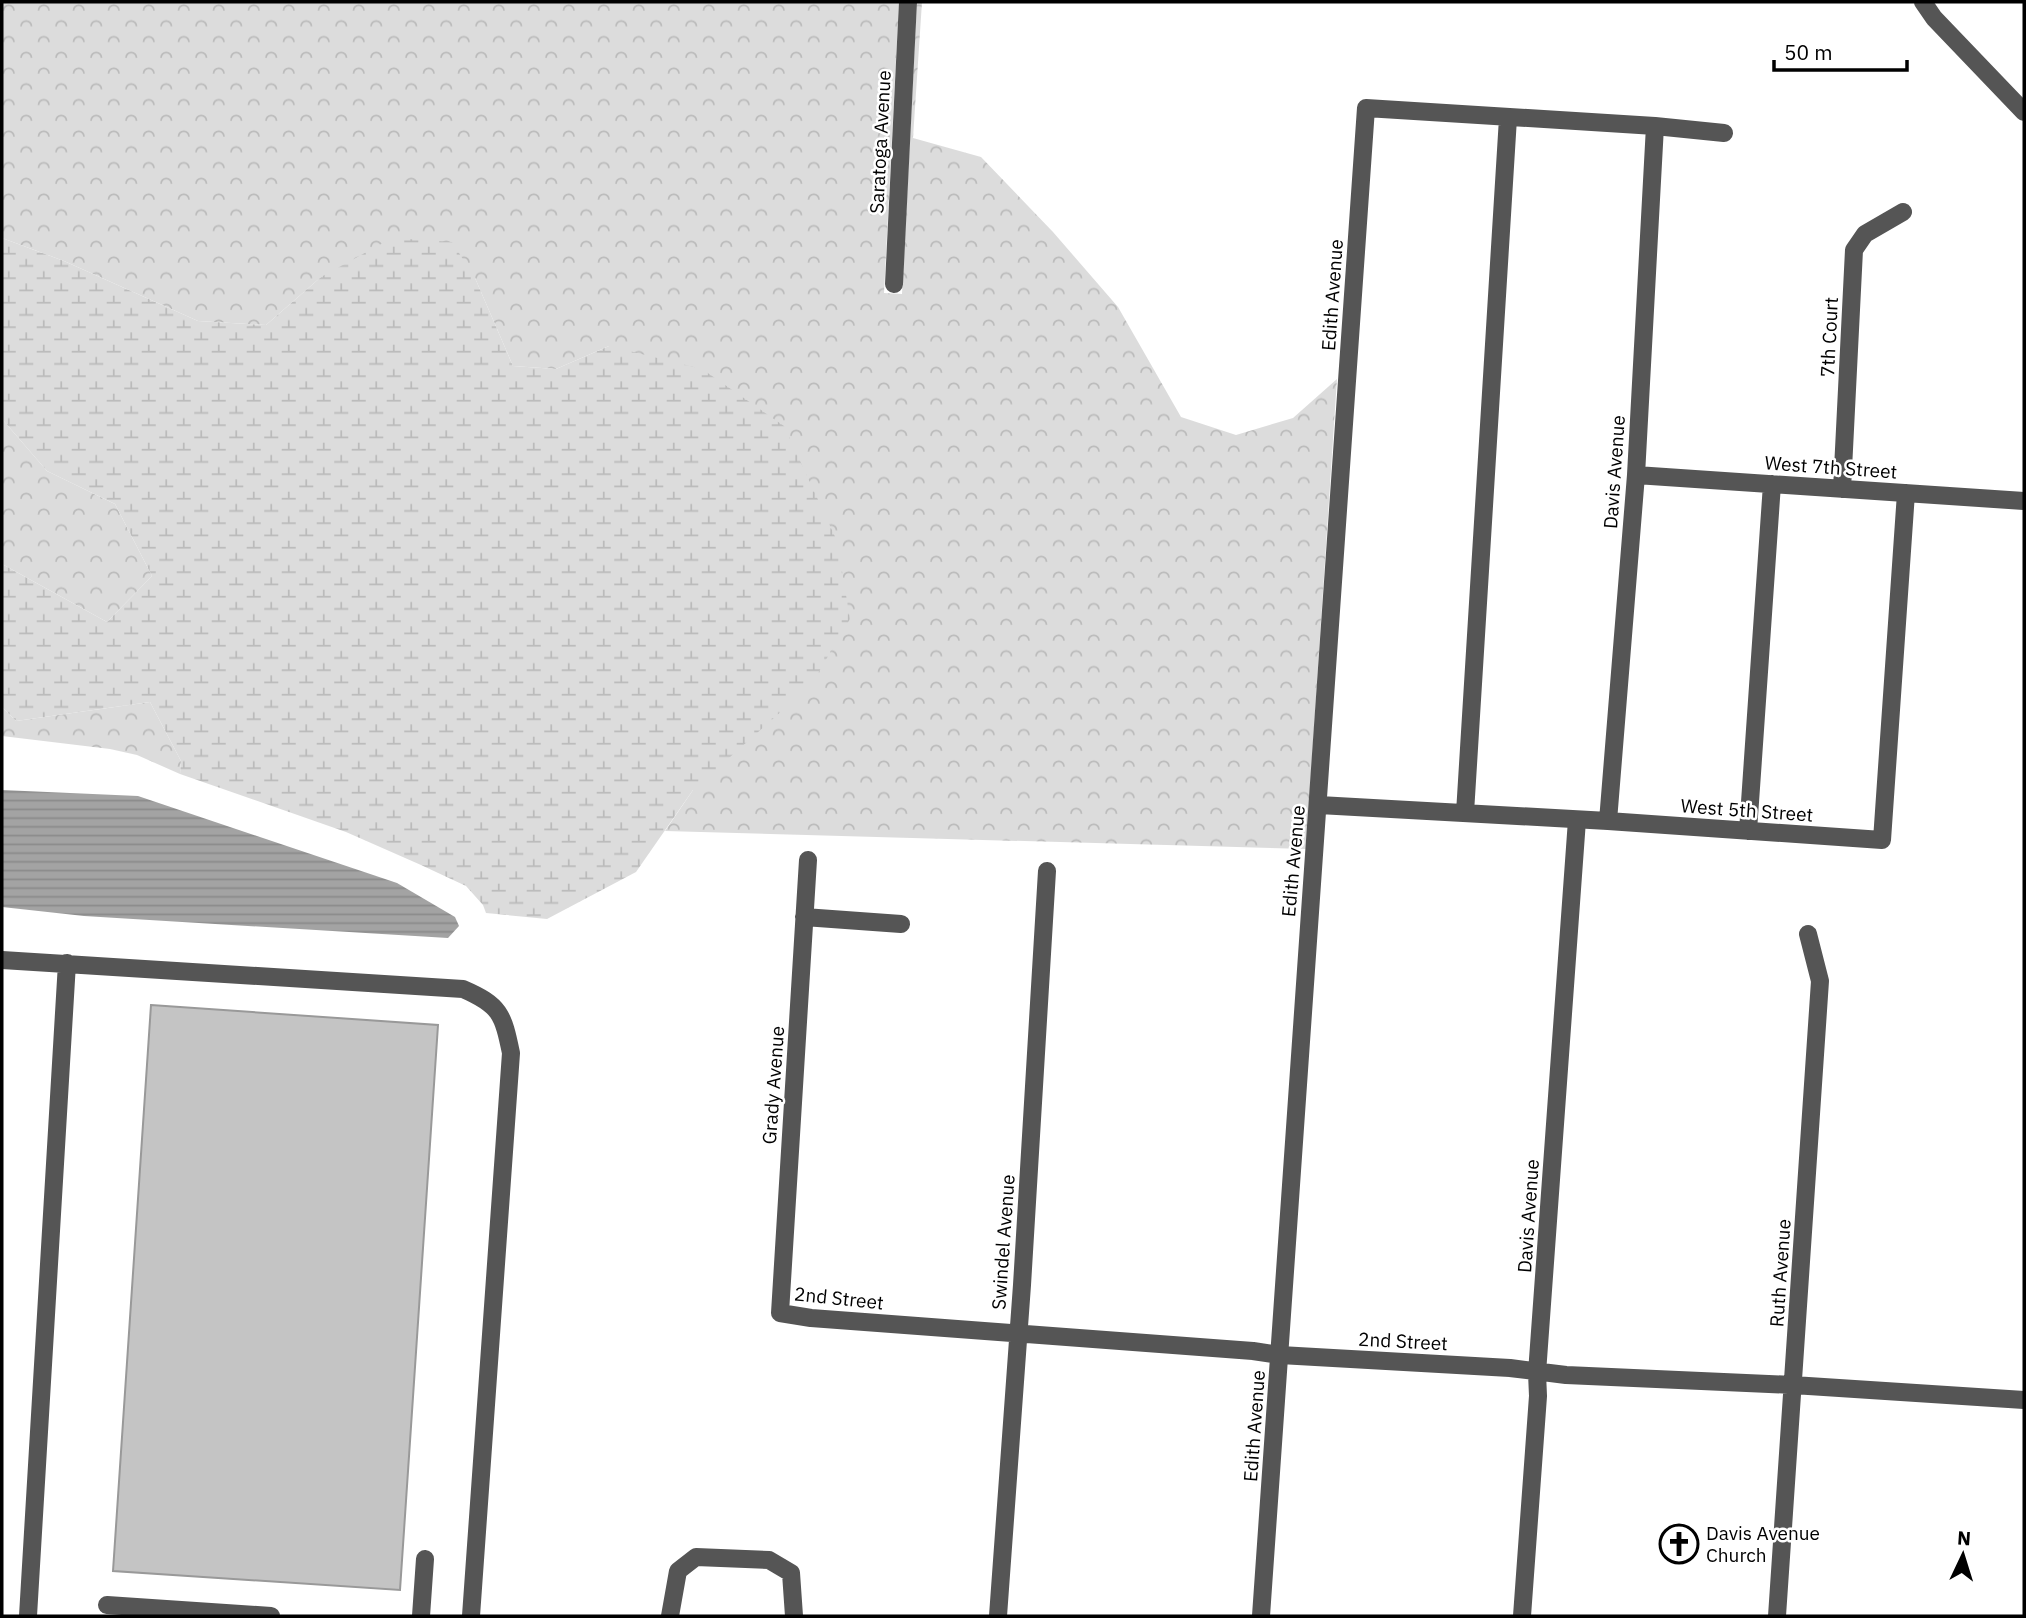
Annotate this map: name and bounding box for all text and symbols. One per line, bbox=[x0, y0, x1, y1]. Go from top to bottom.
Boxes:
scale bar bbox=[1774, 28, 1907, 72]
text: 50 m bbox=[1784, 38, 1833, 66]
street label: Saratoga Avenue bbox=[864, 70, 896, 214]
street label: Edith Avenue bbox=[1316, 238, 1348, 352]
street label: 7th Court bbox=[1815, 296, 1843, 378]
street label: Davis Avenue bbox=[1598, 414, 1630, 530]
street label: West 7th Street bbox=[1764, 450, 1898, 484]
street label: West 5th Street bbox=[1680, 793, 1814, 827]
street label: Edith Avenue bbox=[1276, 804, 1310, 918]
street label: Grady Avenue bbox=[757, 1025, 789, 1145]
street label: Davis Avenue bbox=[1512, 1158, 1544, 1274]
street label: Swindel Avenue bbox=[986, 1173, 1020, 1311]
street label: Ruth Avenue bbox=[1764, 1218, 1796, 1328]
street label: 2nd Street bbox=[793, 1281, 885, 1315]
street label: 2nd Street bbox=[1358, 1327, 1448, 1355]
street label: Edith Avenue bbox=[1238, 1369, 1270, 1483]
north arrow bbox=[1928, 1520, 1998, 1590]
place label: Davis Avenue Church bbox=[1706, 1521, 1820, 1567]
church icon: Davis Avenue Church bbox=[1658, 1523, 1700, 1565]
text: N bbox=[1956, 1526, 1972, 1550]

